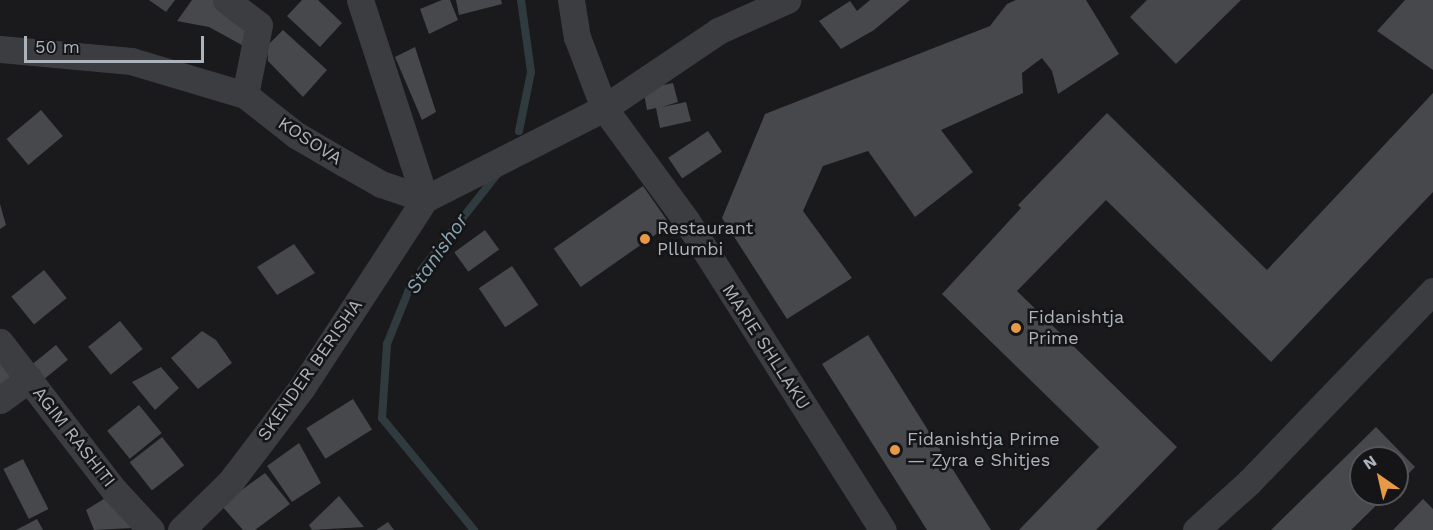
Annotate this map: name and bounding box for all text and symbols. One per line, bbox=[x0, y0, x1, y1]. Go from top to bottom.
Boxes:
scale bar bbox=[27, 24, 207, 62]
text: 50 m bbox=[35, 36, 80, 57]
street label: KOSOVA bbox=[274, 112, 346, 170]
water label: Stanishor bbox=[401, 209, 473, 299]
place label: Restaurant Pllumbi bbox=[657, 218, 753, 260]
marker: Restaurant Pllumbi bbox=[638, 232, 652, 246]
street label: MARIE SHLLAKU bbox=[717, 280, 815, 414]
street label: SKENDER BERISHA bbox=[253, 295, 367, 445]
place label: Fidanishtja Prime bbox=[1028, 307, 1124, 350]
marker: Fidanishtja Prime bbox=[1009, 321, 1023, 335]
street label: AGIM RASHITI bbox=[28, 383, 120, 491]
place label: Fidanishtja Prime — Zyra e Shitjes bbox=[907, 429, 1060, 472]
marker: Fidanishtja Prime — Zyra e Shitjes bbox=[888, 443, 902, 457]
north arrow bbox=[1349, 446, 1409, 506]
text: N bbox=[1360, 451, 1380, 474]

